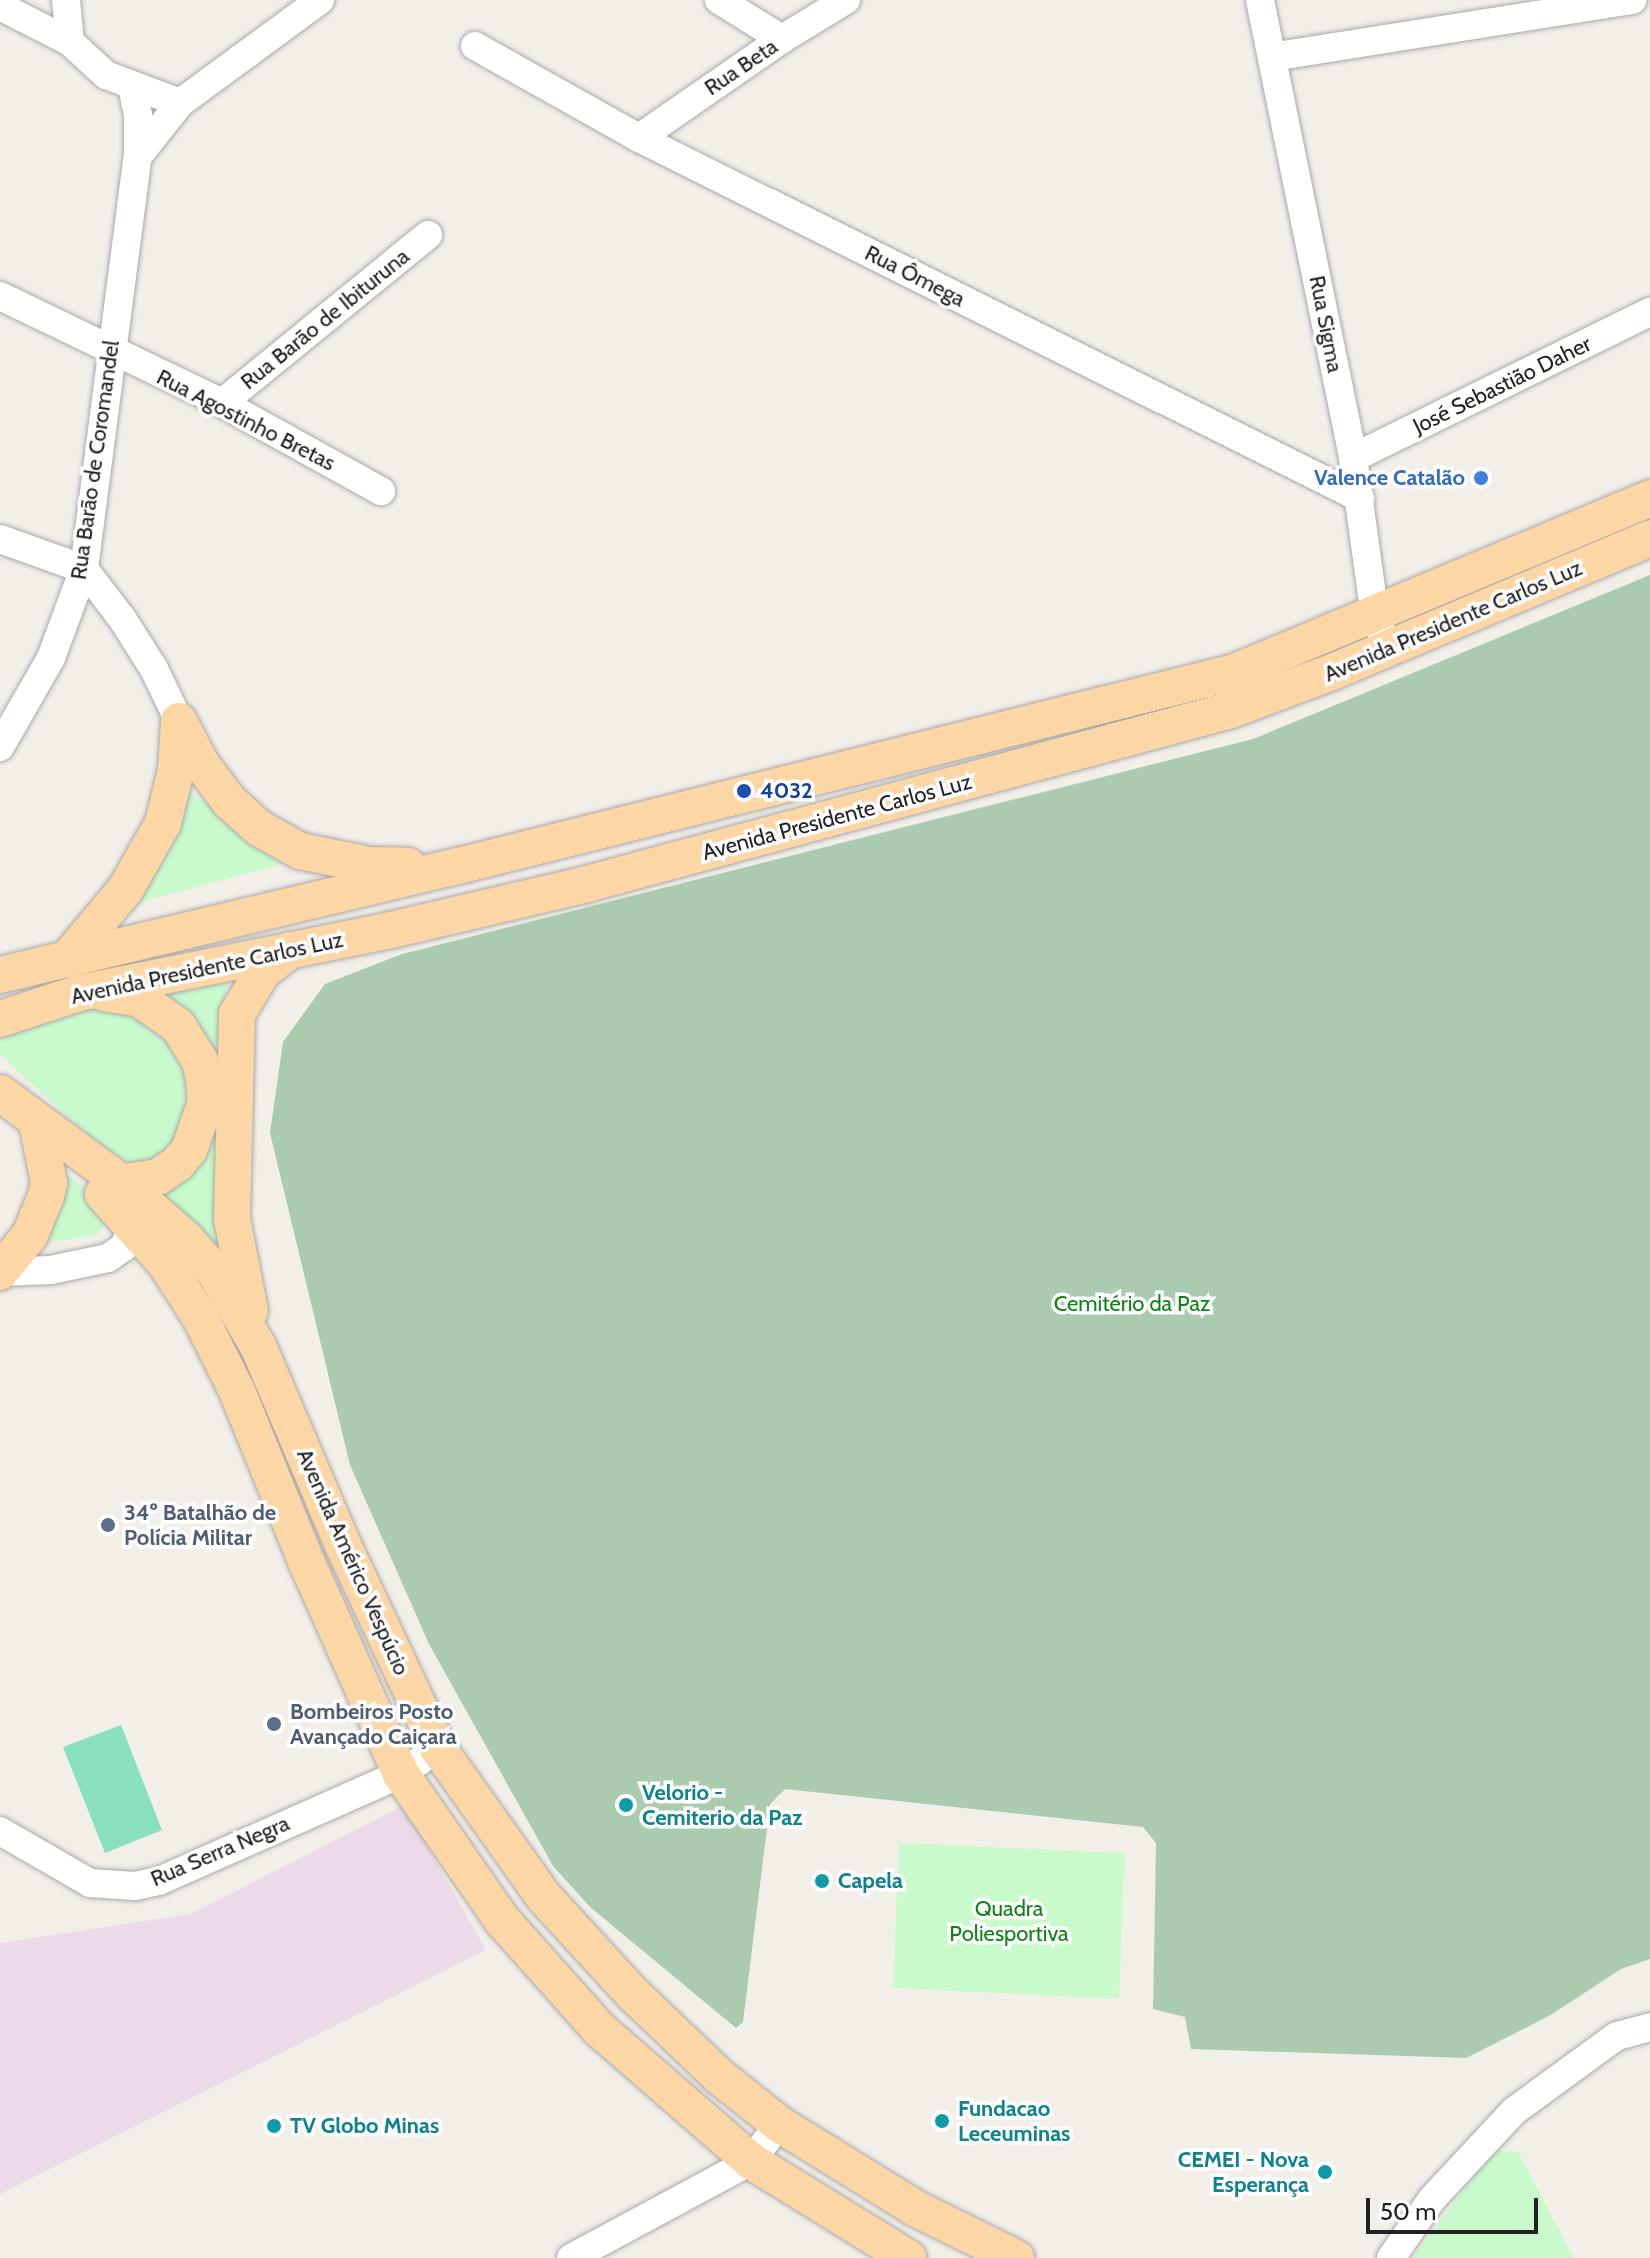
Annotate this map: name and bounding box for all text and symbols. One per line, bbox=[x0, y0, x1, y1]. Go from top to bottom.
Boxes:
street label: Rua Beta bbox=[699, 33, 783, 101]
street label: Rua Ômega bbox=[860, 240, 970, 312]
street label: Rua Barão de Ibituruna bbox=[235, 243, 415, 395]
street label: Rua Sigma bbox=[1304, 273, 1348, 375]
street label: José Sebastião Daher bbox=[1409, 330, 1595, 440]
street label: Rua Barão de Coromandel bbox=[65, 339, 125, 581]
street label: Rua Agostinho Bretas bbox=[152, 364, 340, 476]
place label: Valence Catalão bbox=[1314, 465, 1465, 491]
marker: Valence Catalão bbox=[1472, 469, 1490, 487]
street label: Avenida Presidente Carlos Luz bbox=[1320, 555, 1586, 687]
street label: Avenida Presidente Carlos Luz bbox=[699, 768, 975, 866]
place label: 4032 bbox=[760, 778, 813, 804]
marker: 4032 bbox=[735, 782, 753, 800]
street label: Avenida Presidente Carlos Luz bbox=[68, 926, 346, 1010]
park label: Cemitério da Paz bbox=[1054, 1291, 1210, 1317]
street label: Avenida Américo Vespúcio bbox=[291, 1445, 415, 1679]
place label: 34º Batalhão de Polícia Militar bbox=[124, 1499, 276, 1550]
marker: 34º Batalhão de Polícia Militar bbox=[99, 1516, 117, 1534]
place label: Bombeiros Posto Avançado Caiçara bbox=[290, 1698, 457, 1750]
marker: Bombeiros Posto Avançado Caiçara bbox=[265, 1715, 283, 1733]
place label: Velorio - Cemiterio da Paz bbox=[642, 1779, 802, 1830]
marker: Velorio - Cemiterio da Paz bbox=[617, 1796, 635, 1814]
street label: Rua Serra Negra bbox=[147, 1810, 293, 1892]
place label: Capela bbox=[838, 1868, 903, 1894]
marker: Capela bbox=[813, 1872, 831, 1890]
park label: Quadra Poliesportiva bbox=[949, 1895, 1069, 1946]
place label: Fundacao Leceuminas bbox=[958, 2095, 1070, 2146]
marker: Fundacao Leceuminas bbox=[933, 2112, 951, 2130]
place label: TV Globo Minas bbox=[290, 2113, 439, 2139]
marker: TV Globo Minas bbox=[265, 2117, 283, 2135]
place label: CEMEI - Nova Esperança bbox=[1178, 2146, 1309, 2198]
marker: CEMEI - Nova Esperança bbox=[1316, 2163, 1334, 2181]
scale bar bbox=[1370, 2182, 1542, 2232]
text: 50 m bbox=[1380, 2197, 1436, 2226]

